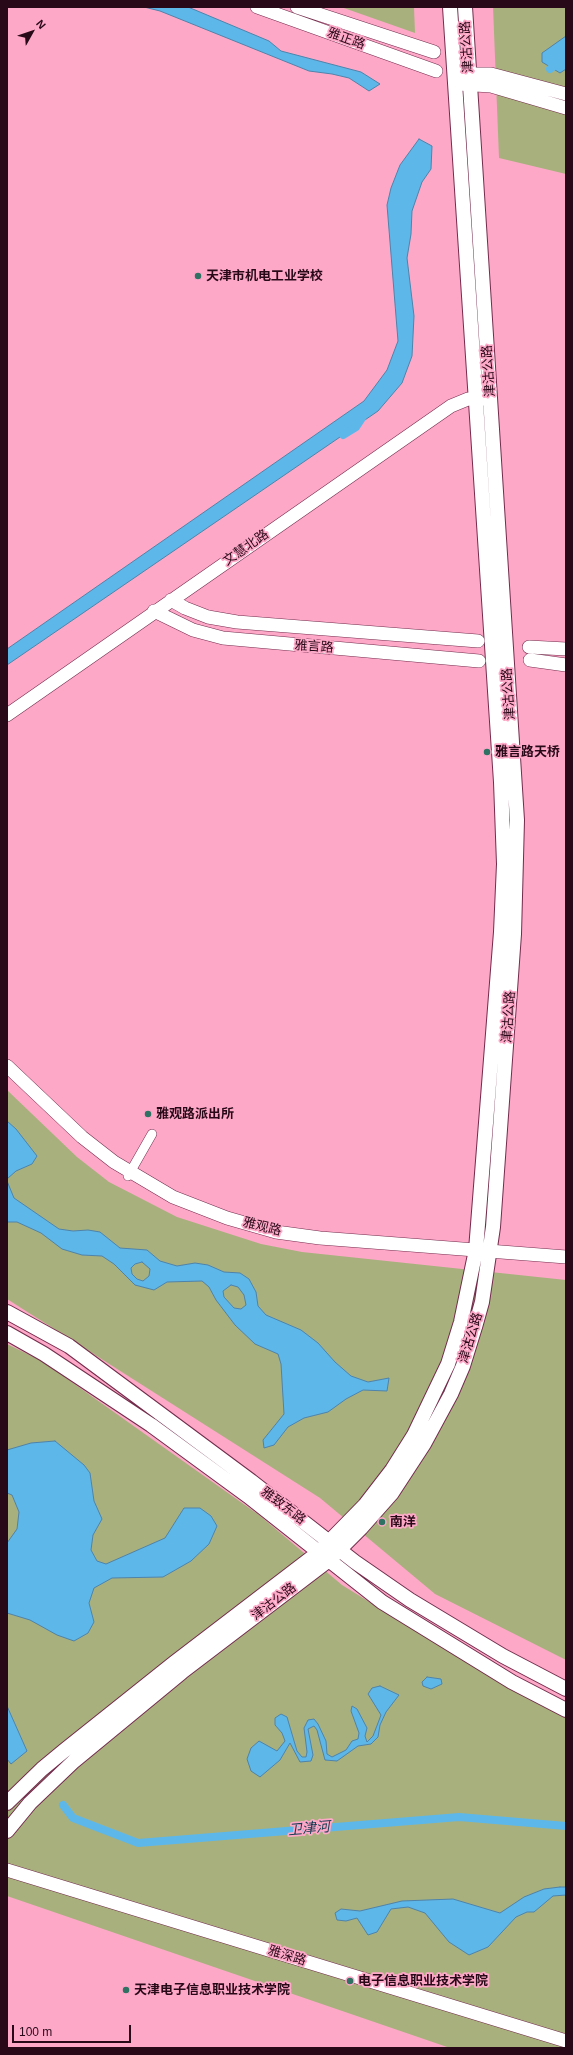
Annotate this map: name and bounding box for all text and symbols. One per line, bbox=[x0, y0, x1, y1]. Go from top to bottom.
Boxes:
north arrow bbox=[12, 12, 52, 52]
text: N bbox=[34, 17, 48, 31]
street label: 津沽公路 bbox=[457, 21, 477, 73]
street label: 雅正路 bbox=[325, 25, 367, 53]
place label: 天津市机电工业学校 bbox=[206, 268, 323, 284]
marker: 天津市机电工业学校 bbox=[193, 271, 203, 281]
street label: 津沽公路 bbox=[479, 345, 499, 397]
street label: 文慧北路 bbox=[220, 527, 272, 569]
street label: 雅言路 bbox=[294, 638, 334, 656]
street label: 津沽公路 bbox=[499, 668, 519, 720]
place label: 雅言路天桥 bbox=[495, 744, 560, 760]
marker: 雅言路天桥 bbox=[482, 747, 492, 757]
street label: 津沽公路 bbox=[499, 991, 519, 1043]
place label: 雅观路派出所 bbox=[156, 1106, 234, 1122]
marker: 雅观路派出所 bbox=[143, 1109, 153, 1119]
street label: 雅观路 bbox=[241, 1215, 283, 1239]
street label: 津沽公路 bbox=[456, 1311, 486, 1365]
street label: 雅致东路 bbox=[258, 1484, 308, 1528]
place label: 南洋 bbox=[390, 1514, 416, 1530]
marker: 南洋 bbox=[377, 1517, 387, 1527]
street label: 津沽公路 bbox=[249, 1580, 299, 1624]
water label: 卫津河 bbox=[287, 1819, 331, 1839]
street label: 雅深路 bbox=[266, 1943, 308, 1969]
place label: 电子信息职业技术学院 bbox=[358, 1973, 488, 1989]
marker: 电子信息职业技术学院 bbox=[345, 1976, 355, 1986]
place label: 天津电子信息职业技术学院 bbox=[134, 1982, 290, 1998]
marker: 天津电子信息职业技术学院 bbox=[121, 1985, 131, 1995]
scale bar bbox=[14, 2017, 133, 2043]
text: 100 m bbox=[19, 2025, 52, 2039]

